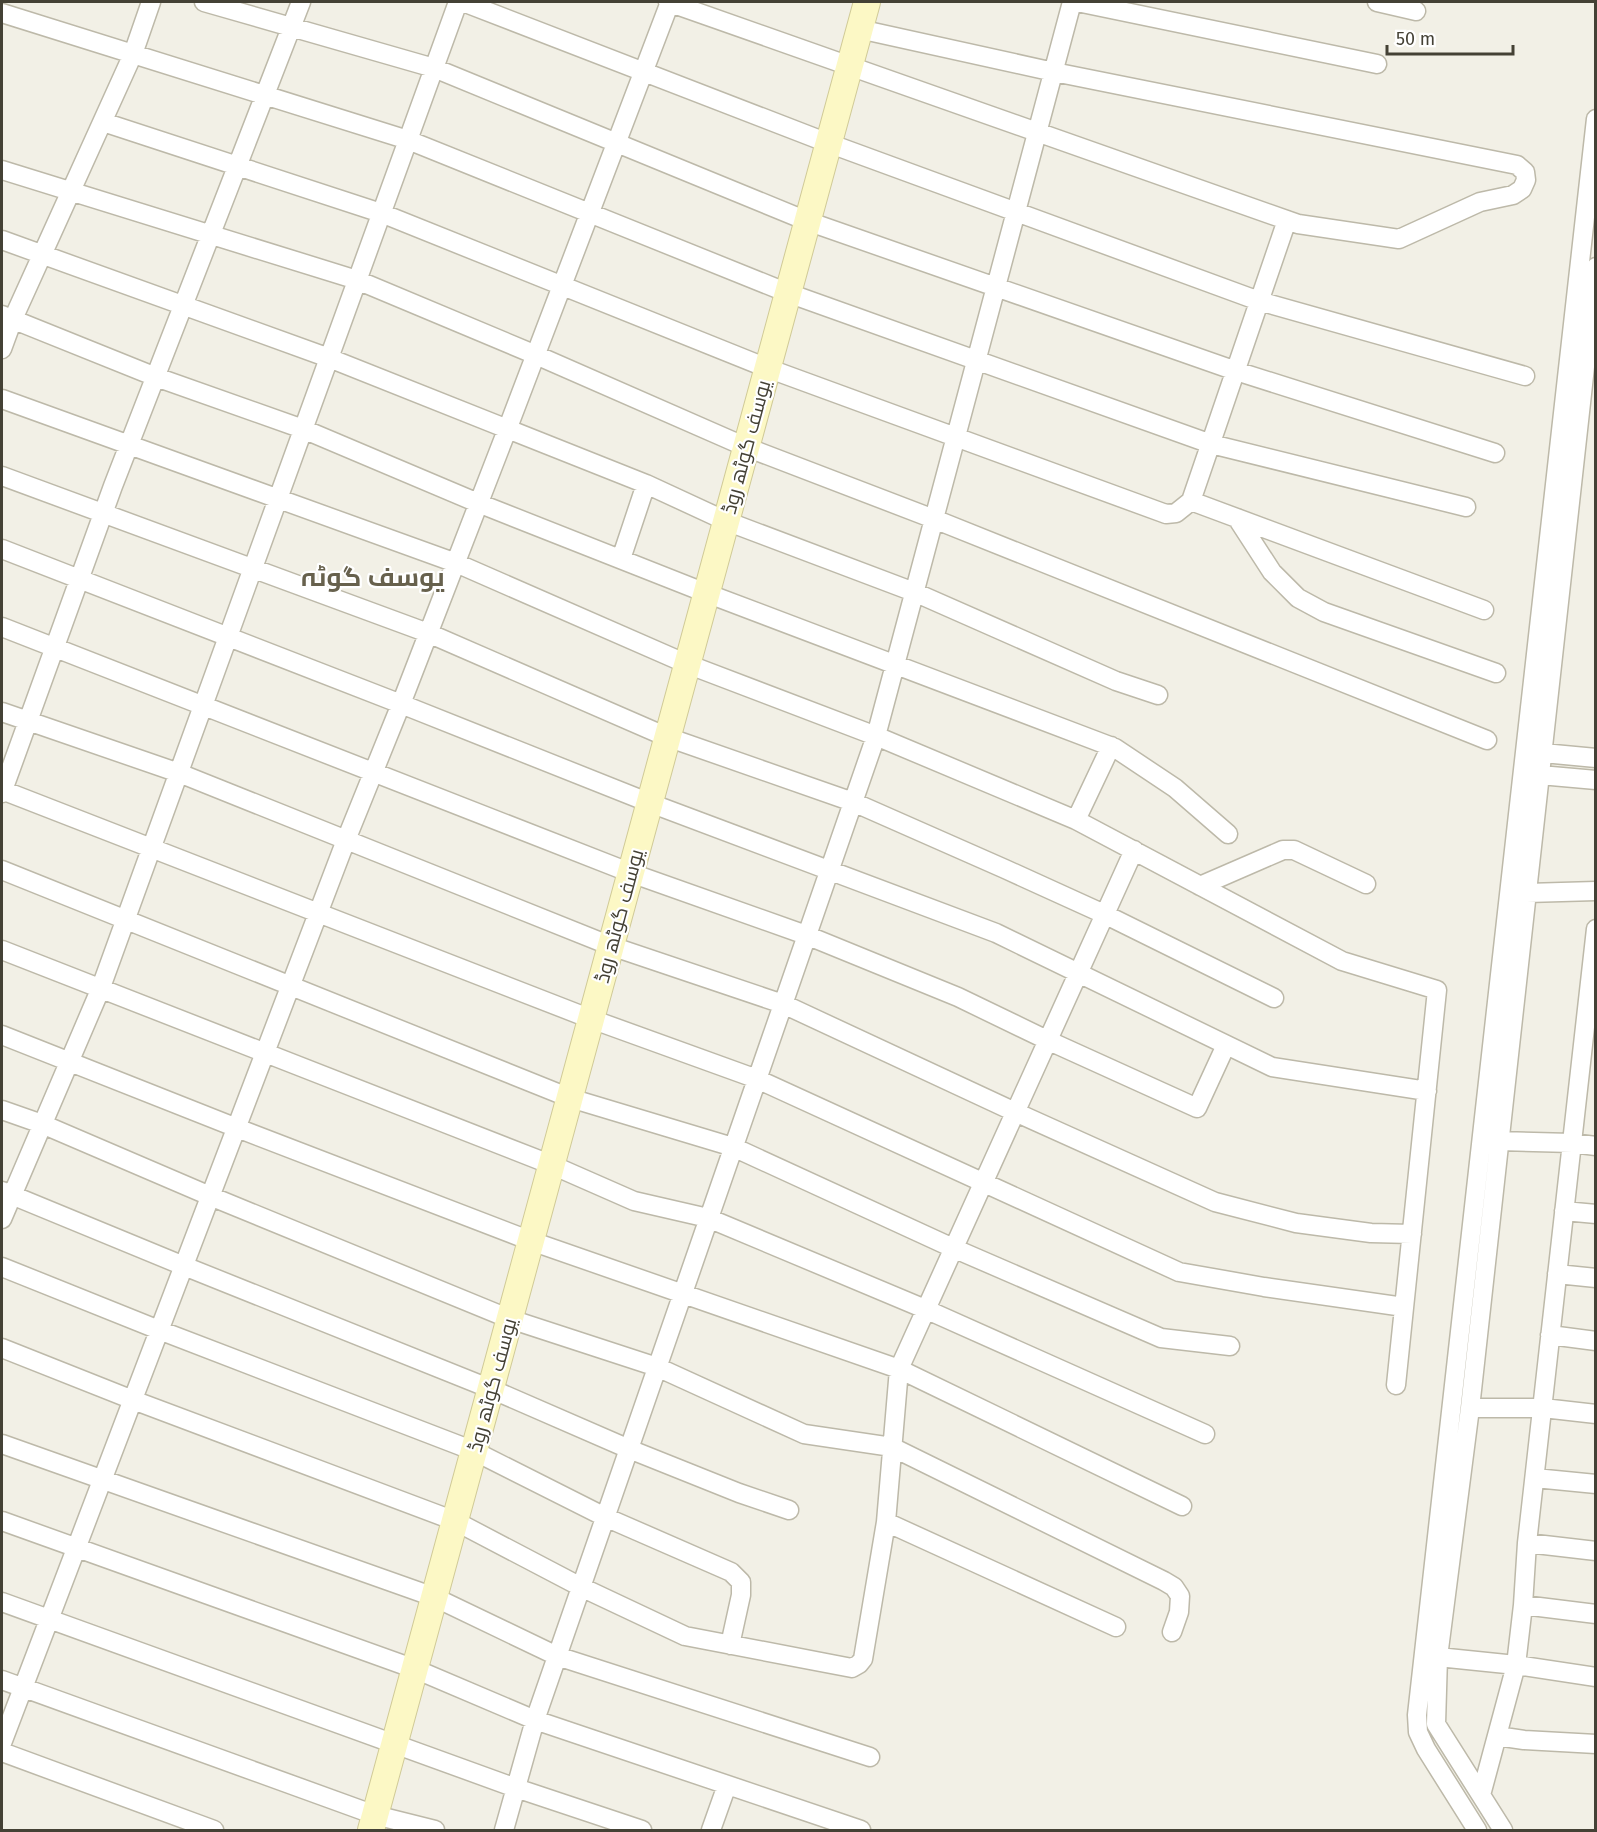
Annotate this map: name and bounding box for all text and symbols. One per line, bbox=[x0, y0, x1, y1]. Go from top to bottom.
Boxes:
scale bar bbox=[1387, 18, 1513, 56]
text: 50 m bbox=[1396, 28, 1435, 50]
street label: یوسف گوٹھ روڈ bbox=[717, 377, 776, 517]
district label: یوسف گوٹہ bbox=[301, 562, 445, 593]
street label: یوسف گوٹھ روڈ bbox=[590, 846, 649, 986]
street label: یوسف گوٹھ روڈ bbox=[463, 1315, 522, 1455]

